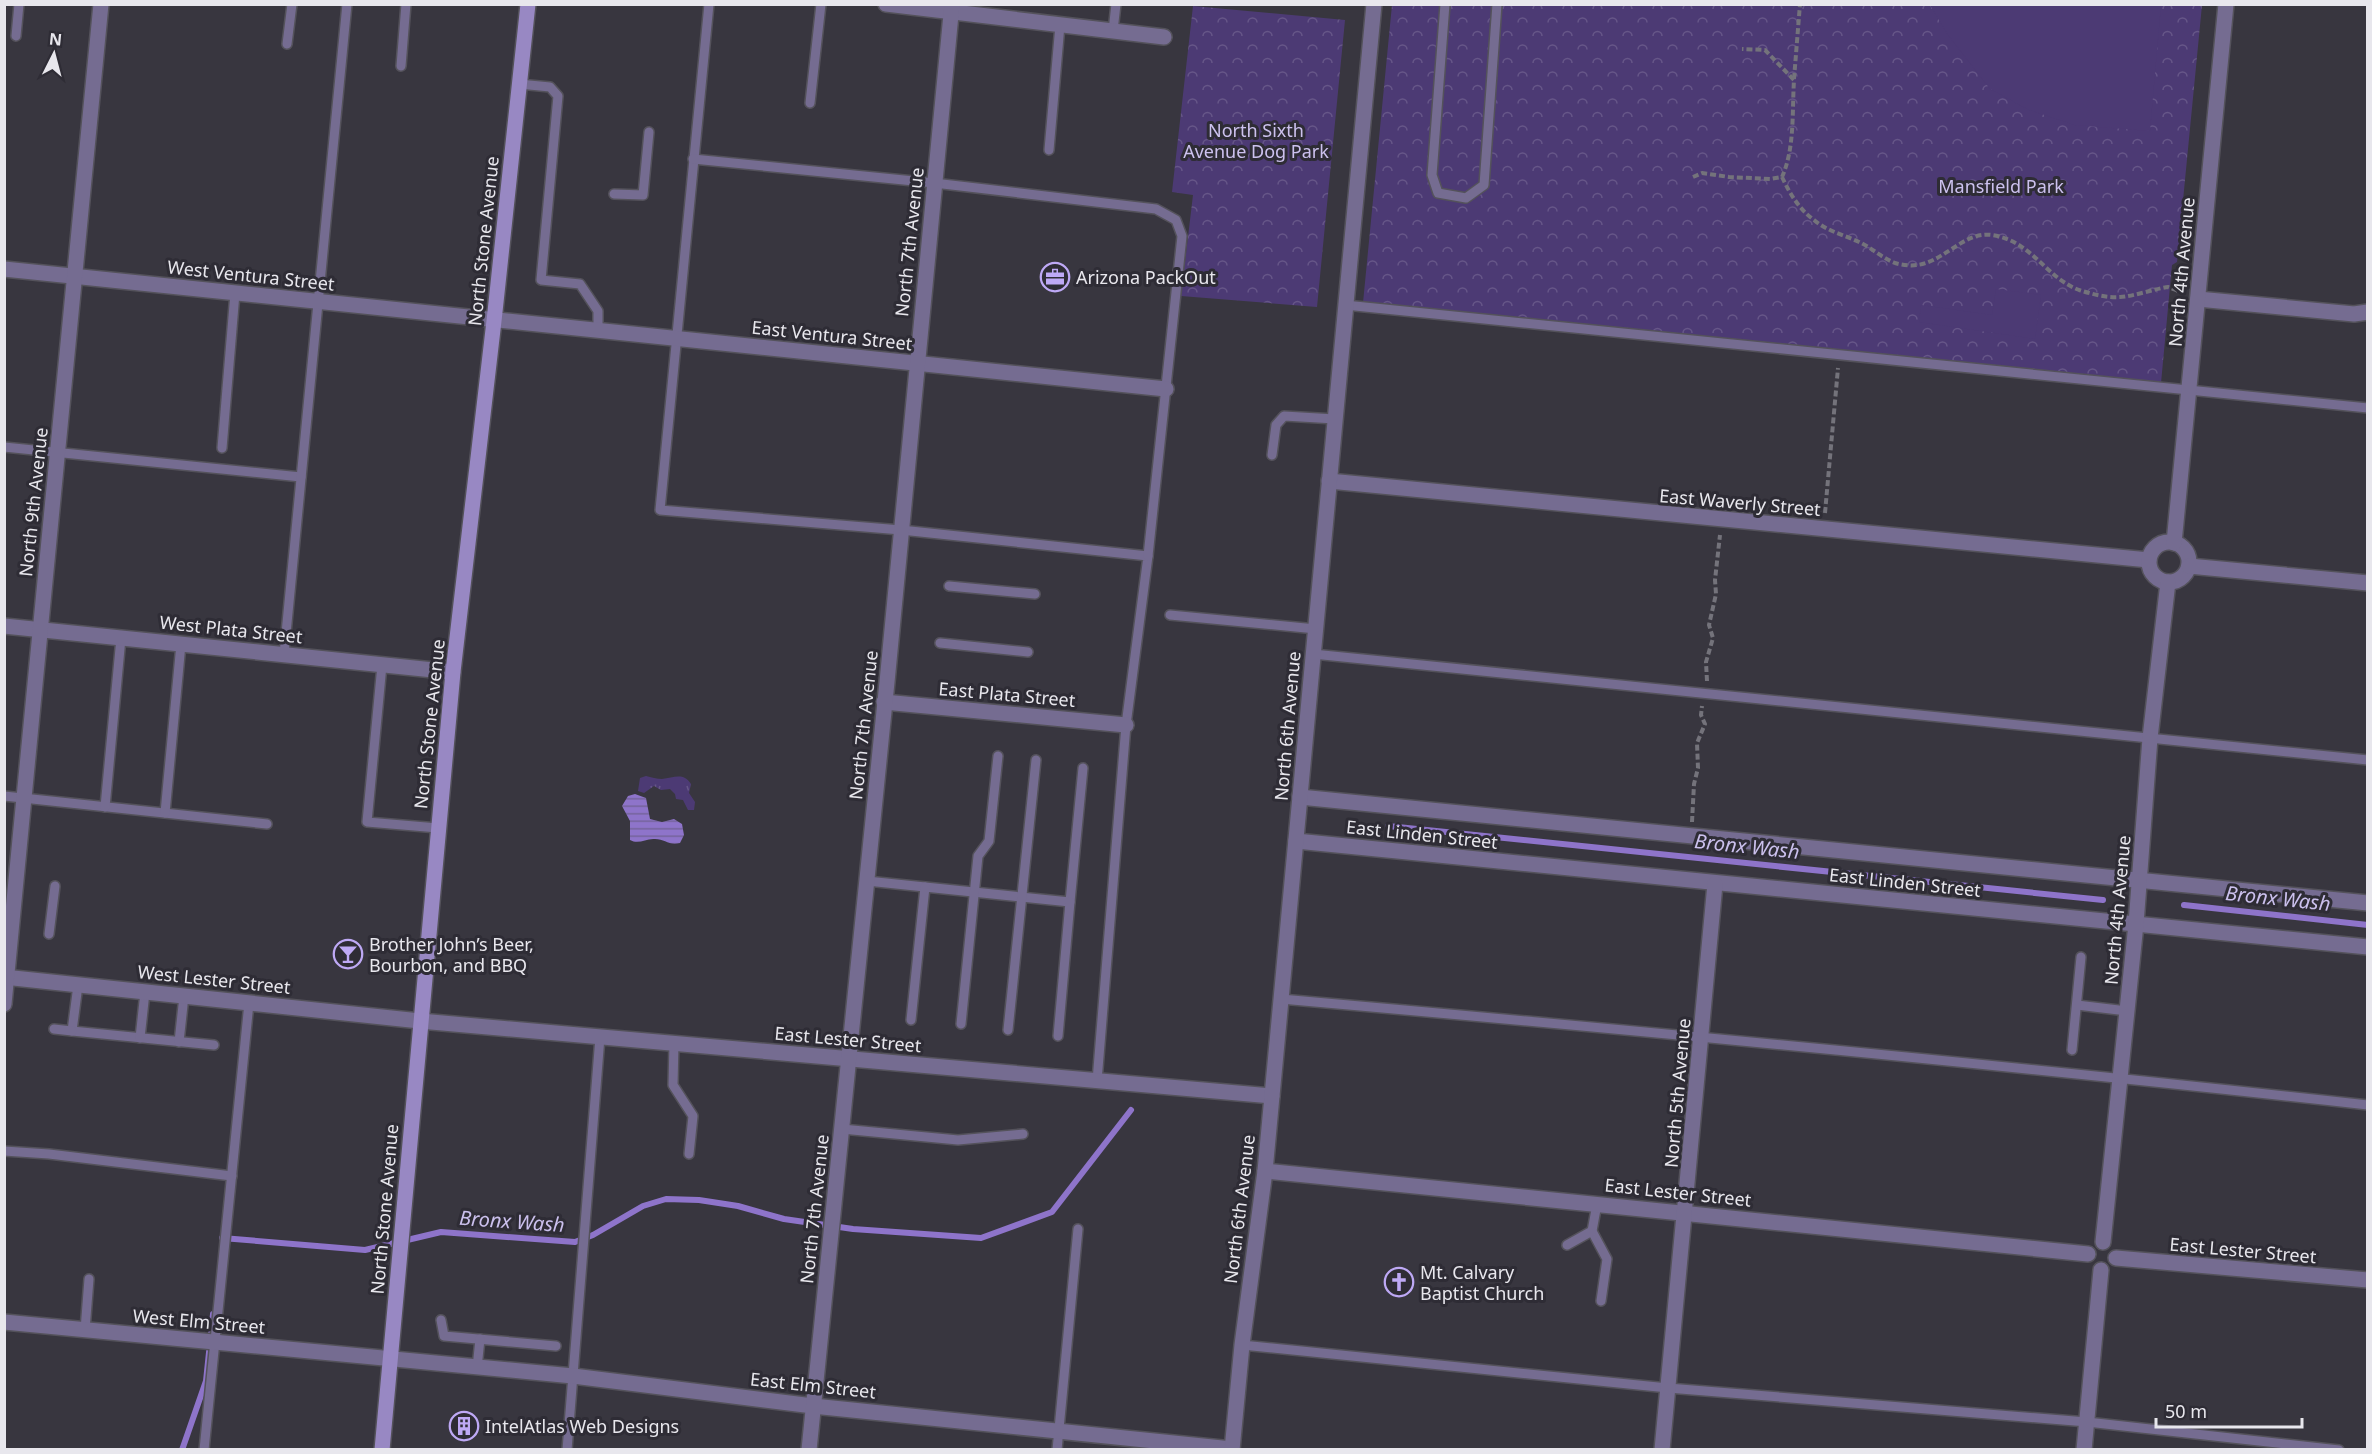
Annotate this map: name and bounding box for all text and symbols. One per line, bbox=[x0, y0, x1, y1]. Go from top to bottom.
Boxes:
north arrow bbox=[24, 24, 84, 84]
text: N bbox=[48, 27, 63, 51]
park label: North Sixth Avenue Dog Park bbox=[1183, 118, 1329, 163]
street label: North Stone Avenue bbox=[462, 155, 504, 327]
street label: North 7th Avenue bbox=[889, 166, 929, 318]
park label: Mansfield Park bbox=[1938, 174, 2064, 198]
street label: North 4th Avenue bbox=[2163, 196, 2199, 348]
street label: West Ventura Street bbox=[166, 254, 336, 296]
office icon: Arizona PackOut bbox=[1039, 261, 1071, 293]
place label: Arizona PackOut bbox=[1076, 265, 1216, 289]
street label: East Ventura Street bbox=[751, 315, 914, 355]
street label: North 9th Avenue bbox=[13, 426, 53, 578]
street label: East Waverly Street bbox=[1658, 483, 1822, 521]
street label: West Plata Street bbox=[158, 610, 304, 648]
street label: North Stone Avenue bbox=[408, 638, 450, 810]
street label: North 7th Avenue bbox=[843, 649, 883, 801]
street label: North 6th Avenue bbox=[1269, 650, 1305, 802]
street label: East Plata Street bbox=[938, 676, 1077, 712]
street label: East Linden Street bbox=[1345, 814, 1500, 854]
water label: Bronx Wash bbox=[1693, 827, 1801, 865]
street label: North 4th Avenue bbox=[2099, 834, 2135, 986]
street label: East Linden Street bbox=[1828, 862, 1983, 902]
water label: Bronx Wash bbox=[2224, 879, 2332, 917]
place label: Brother John’s Beer, Bourbon, and BBQ bbox=[369, 932, 534, 977]
bar icon: Brother John’s Beer, Bourbon, and BBQ bbox=[332, 938, 364, 970]
street label: West Lester Street bbox=[136, 959, 292, 999]
street label: North 5th Avenue bbox=[1659, 1017, 1695, 1169]
street label: East Lester Street bbox=[774, 1021, 923, 1057]
street label: North Stone Avenue bbox=[365, 1123, 403, 1295]
street label: North 7th Avenue bbox=[794, 1133, 834, 1285]
street label: North 6th Avenue bbox=[1218, 1133, 1260, 1285]
street label: East Lester Street bbox=[1604, 1172, 1753, 1212]
water label: Bronx Wash bbox=[458, 1204, 566, 1238]
street label: East Lester Street bbox=[2169, 1232, 2318, 1268]
place label: Mt. Calvary Baptist Church bbox=[1420, 1260, 1544, 1305]
church icon: Mt. Calvary Baptist Church bbox=[1383, 1266, 1415, 1298]
street label: West Elm Street bbox=[132, 1303, 267, 1339]
street label: East Elm Street bbox=[749, 1366, 878, 1404]
scale bar bbox=[2156, 1391, 2302, 1429]
text: 50 m bbox=[2165, 1399, 2207, 1423]
building icon: IntelAtlas Web Designs bbox=[448, 1410, 480, 1442]
place label: IntelAtlas Web Designs bbox=[485, 1414, 679, 1438]

